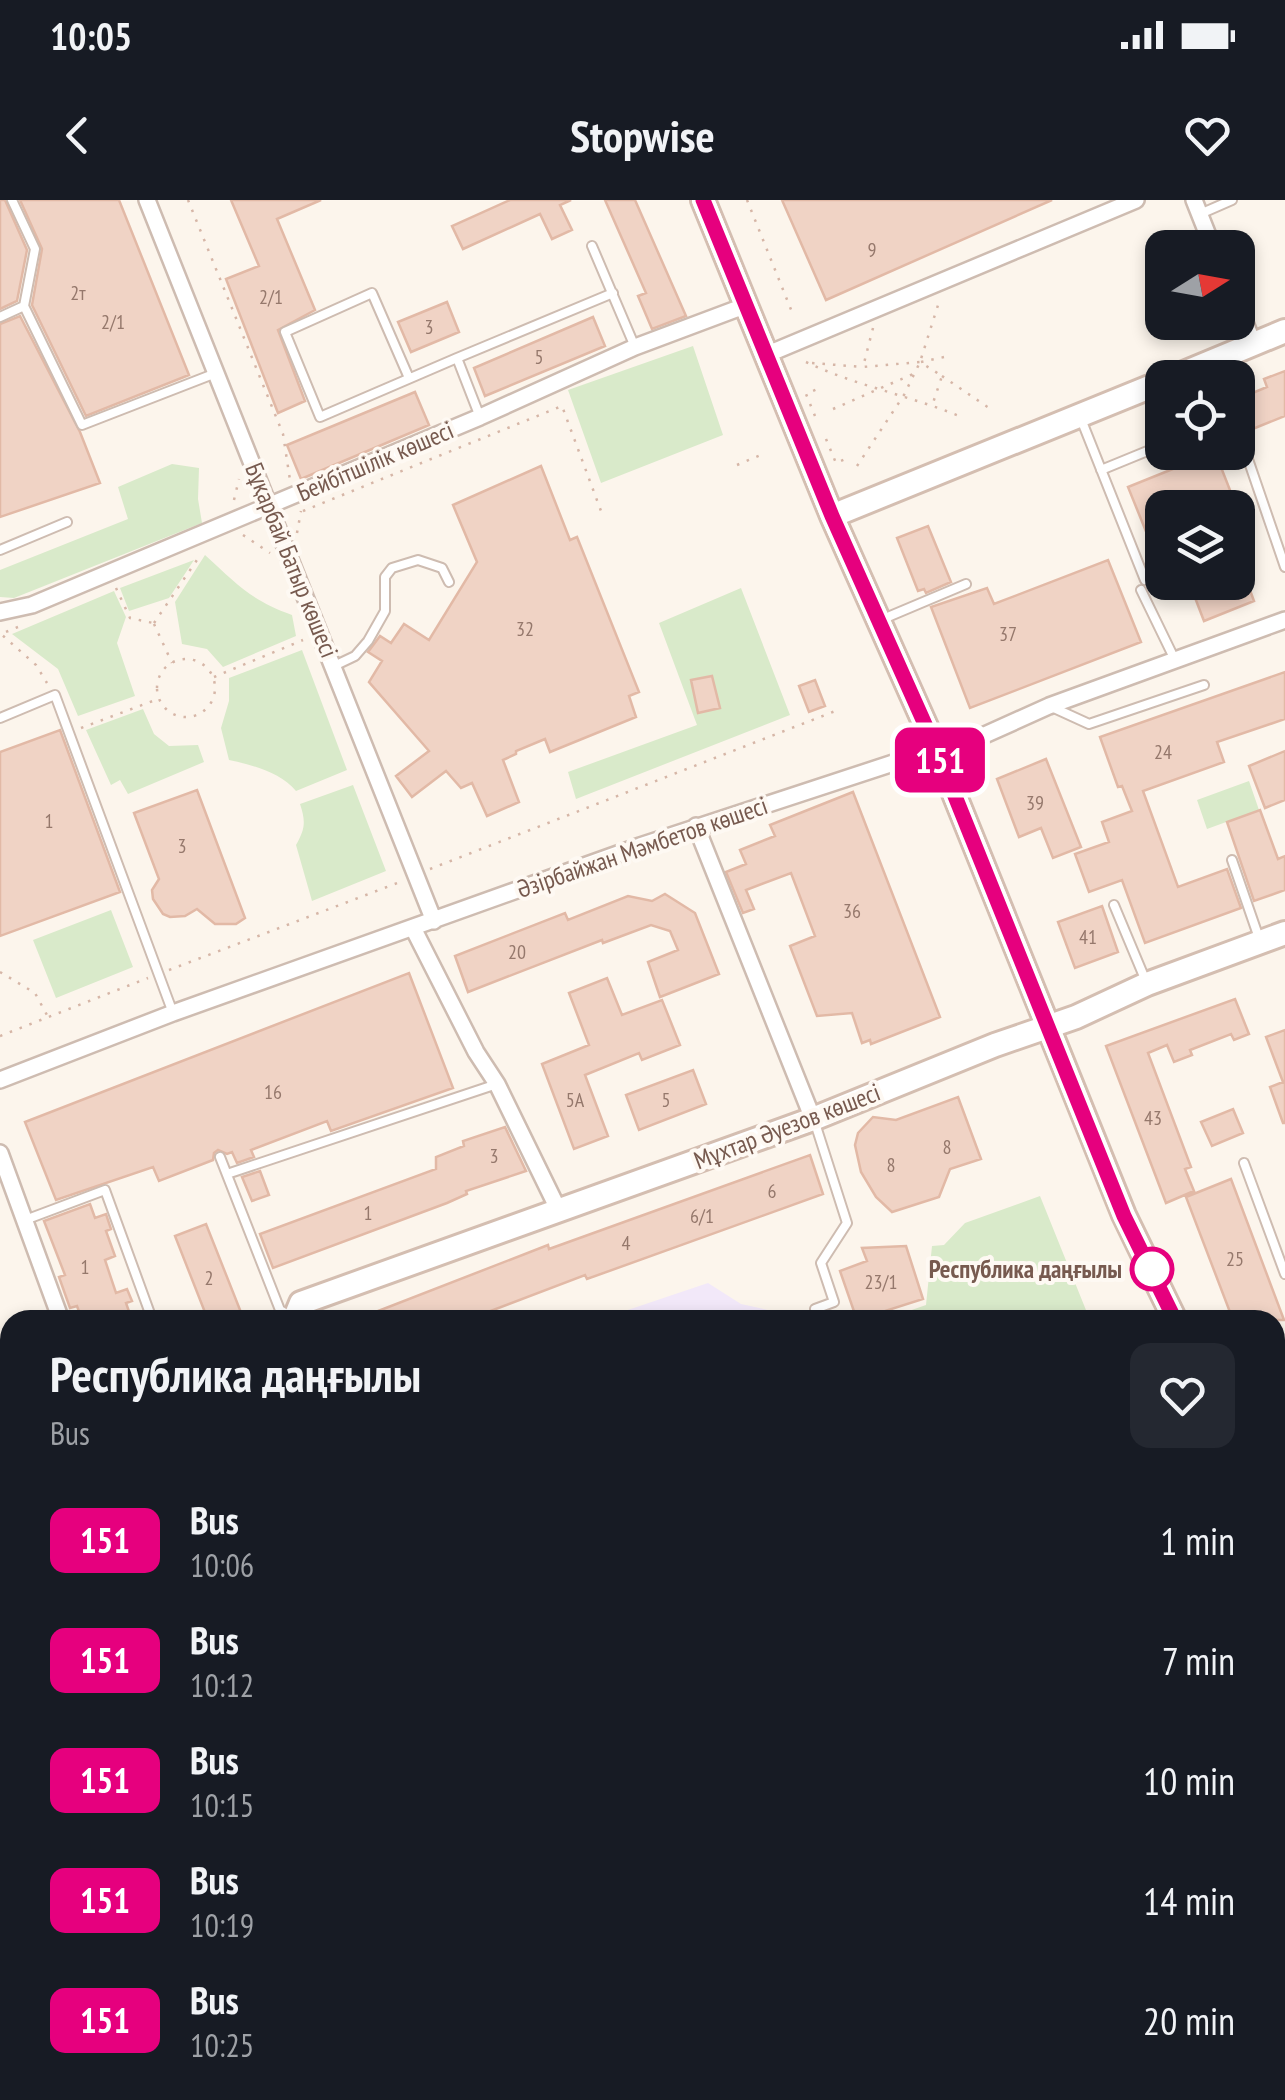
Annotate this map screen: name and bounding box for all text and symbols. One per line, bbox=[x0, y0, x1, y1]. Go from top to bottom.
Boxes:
text: 10:05 bbox=[50, 11, 132, 60]
text: Stopwise bbox=[570, 106, 715, 164]
icon: back bbox=[50, 108, 105, 163]
icon: heart bbox=[1180, 108, 1235, 163]
north arrow bbox=[1145, 230, 1255, 340]
map controls bbox=[1145, 230, 1255, 600]
house number: 9 bbox=[868, 237, 877, 263]
house number: 2т bbox=[70, 280, 86, 306]
house number: 2/1 bbox=[259, 284, 283, 310]
house number: 2/1 bbox=[101, 309, 125, 335]
house number: 3 bbox=[425, 314, 434, 340]
house number: 5 bbox=[535, 344, 544, 370]
button: locate bbox=[1145, 360, 1255, 470]
street label: Бейбітшілік көшесі bbox=[292, 414, 458, 508]
street label: Бұқарбай Батыр көшесі bbox=[238, 458, 346, 662]
button: layers bbox=[1145, 490, 1255, 600]
house number: 32 bbox=[516, 616, 534, 642]
house number: 37 bbox=[999, 621, 1017, 647]
line badge: 151 bbox=[882, 728, 998, 792]
text: 151 bbox=[915, 737, 965, 783]
house number: 24 bbox=[1154, 739, 1172, 765]
street label: Әзірбайжан Мәмбетов көшесі bbox=[512, 789, 772, 905]
house number: 39 bbox=[1026, 790, 1044, 816]
house number: 1 bbox=[45, 808, 54, 834]
house number: 3 bbox=[178, 833, 187, 859]
house number: 36 bbox=[843, 898, 861, 924]
house number: 41 bbox=[1079, 924, 1097, 950]
house number: 20 bbox=[508, 939, 526, 965]
street label: Мұхтар Әуезов көшесі bbox=[689, 1076, 885, 1176]
house number: 16 bbox=[264, 1079, 282, 1105]
house number: 5А bbox=[566, 1087, 585, 1113]
house number: 5 bbox=[662, 1087, 671, 1113]
house number: 43 bbox=[1144, 1105, 1162, 1131]
house number: 8 bbox=[943, 1134, 952, 1160]
house number: 3 bbox=[490, 1143, 499, 1169]
house number: 8 bbox=[887, 1152, 896, 1178]
house number: 6 bbox=[768, 1178, 777, 1204]
house number: 1 bbox=[364, 1200, 373, 1226]
house number: 6/1 bbox=[690, 1203, 714, 1229]
house number: 4 bbox=[622, 1230, 631, 1256]
house number: 25 bbox=[1226, 1246, 1244, 1272]
marker: Республика даңғылы bbox=[1131, 1248, 1173, 1290]
place label: Республика даңғылы bbox=[929, 1253, 1122, 1285]
house number: 1 bbox=[81, 1254, 90, 1280]
house number: 2 bbox=[205, 1265, 214, 1291]
house number: 23/1 bbox=[865, 1269, 897, 1295]
text: Республика даңғылы bbox=[50, 1343, 421, 1405]
button: heart bbox=[1130, 1343, 1235, 1448]
text: Bus bbox=[50, 1412, 90, 1454]
text: Bus bbox=[190, 1495, 239, 1544]
text: 1 min bbox=[1160, 1516, 1235, 1565]
text: 151 bbox=[80, 1517, 130, 1563]
text: 10:06 bbox=[190, 1544, 254, 1586]
text: Bus bbox=[190, 1615, 239, 1664]
text: 7 min bbox=[1162, 1636, 1235, 1685]
text: 151 bbox=[80, 1637, 130, 1683]
text: 10:12 bbox=[190, 1664, 254, 1706]
text: Bus bbox=[190, 1735, 239, 1784]
text: 10 min bbox=[1143, 1756, 1235, 1805]
text: 151 bbox=[80, 1757, 130, 1803]
text: 10:15 bbox=[190, 1784, 254, 1826]
text: Bus bbox=[190, 1855, 239, 1904]
text: 14 min bbox=[1143, 1876, 1235, 1925]
text: 151 bbox=[80, 1877, 130, 1923]
text: 10:19 bbox=[190, 1904, 254, 1946]
text: Bus bbox=[190, 1975, 239, 2024]
text: 20 min bbox=[1143, 1996, 1235, 2045]
text: 151 bbox=[80, 1997, 130, 2043]
text: 10:25 bbox=[190, 2024, 254, 2066]

